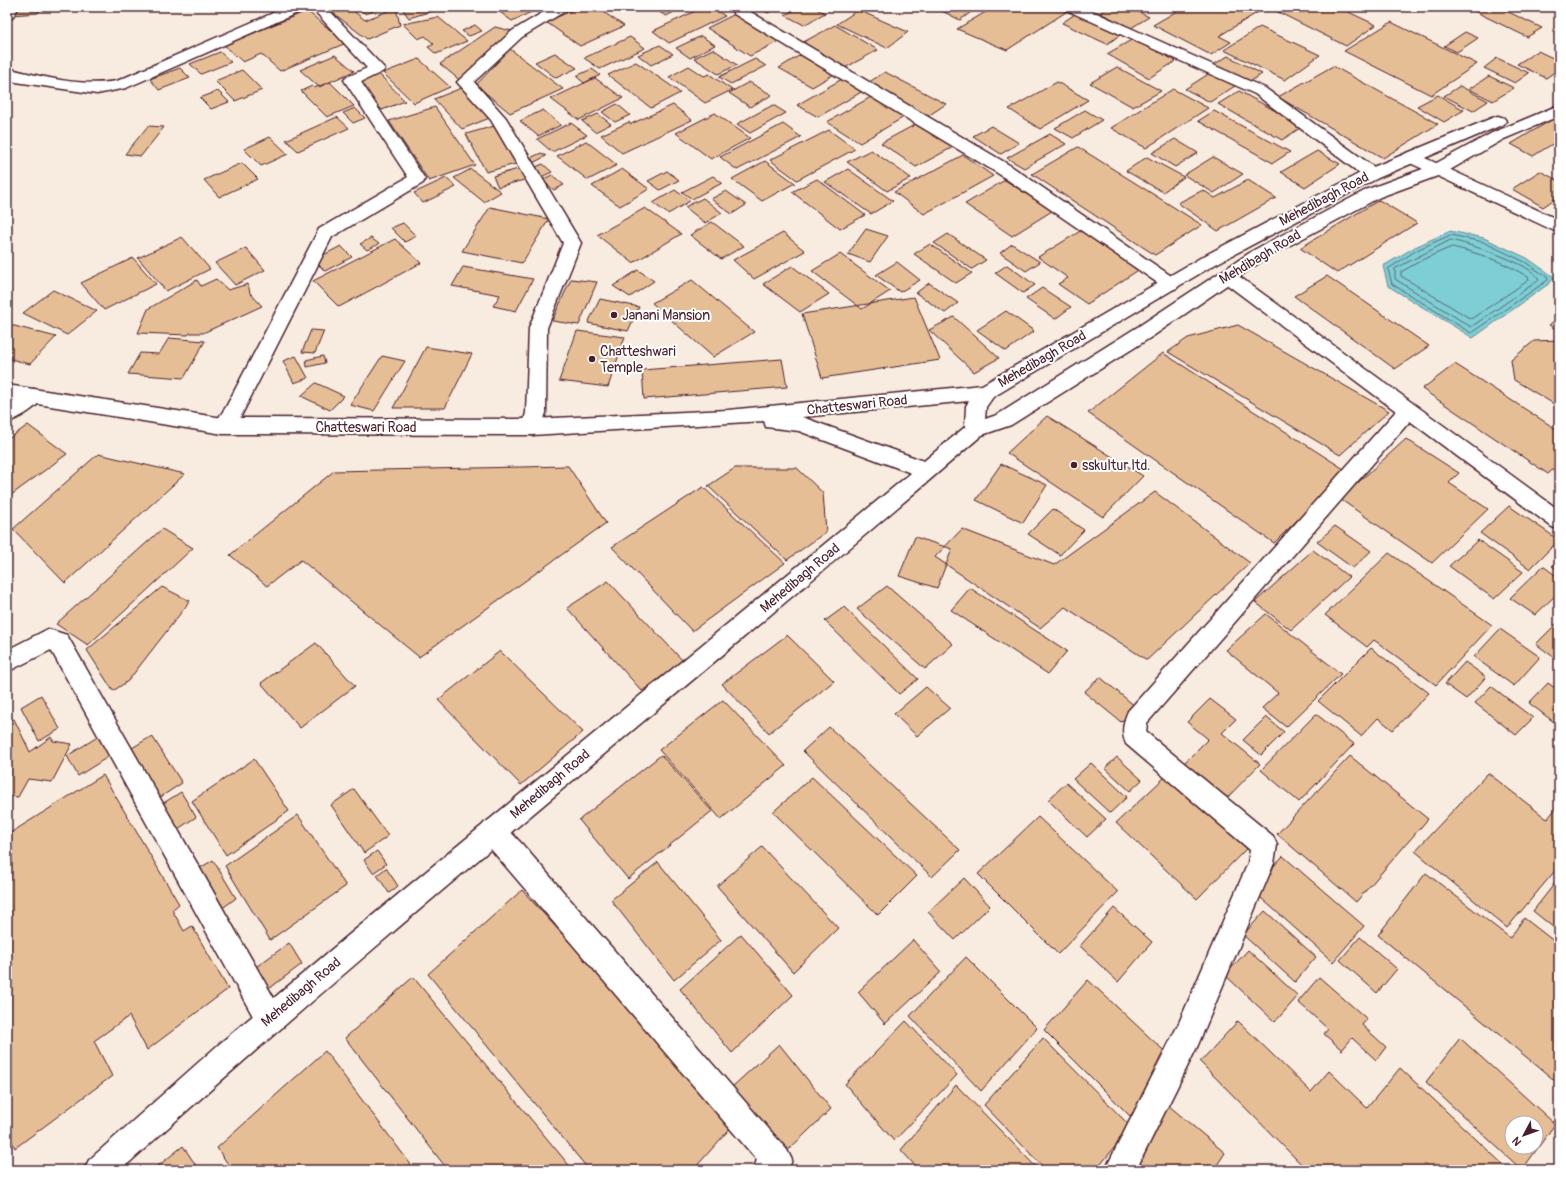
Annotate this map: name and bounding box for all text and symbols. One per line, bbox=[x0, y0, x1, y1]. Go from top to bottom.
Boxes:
street label: Mehedibagh Road bbox=[1276, 168, 1372, 230]
street label: Mehdibagh Road bbox=[1216, 226, 1304, 288]
place label: Janani Mansion bbox=[622, 307, 710, 324]
marker: Janani Mansion bbox=[609, 310, 619, 320]
street label: Mehedibagh Road bbox=[995, 327, 1089, 391]
place label: Chatteshwari Temple bbox=[600, 343, 676, 376]
marker: Chatteshwari Temple bbox=[587, 354, 597, 364]
street label: Chatteswari Road bbox=[806, 391, 908, 419]
street label: Chatteswari Road bbox=[315, 419, 417, 436]
place label: sskultur ltd. bbox=[1082, 457, 1150, 474]
marker: sskultur ltd. bbox=[1069, 460, 1079, 470]
street label: Mehedibagh Road bbox=[757, 540, 843, 616]
street label: Mehedibagh Road bbox=[507, 746, 593, 822]
street label: Mehedibagh Road bbox=[258, 954, 344, 1030]
north arrow bbox=[1504, 1115, 1544, 1155]
text: N bbox=[1509, 1134, 1524, 1148]

